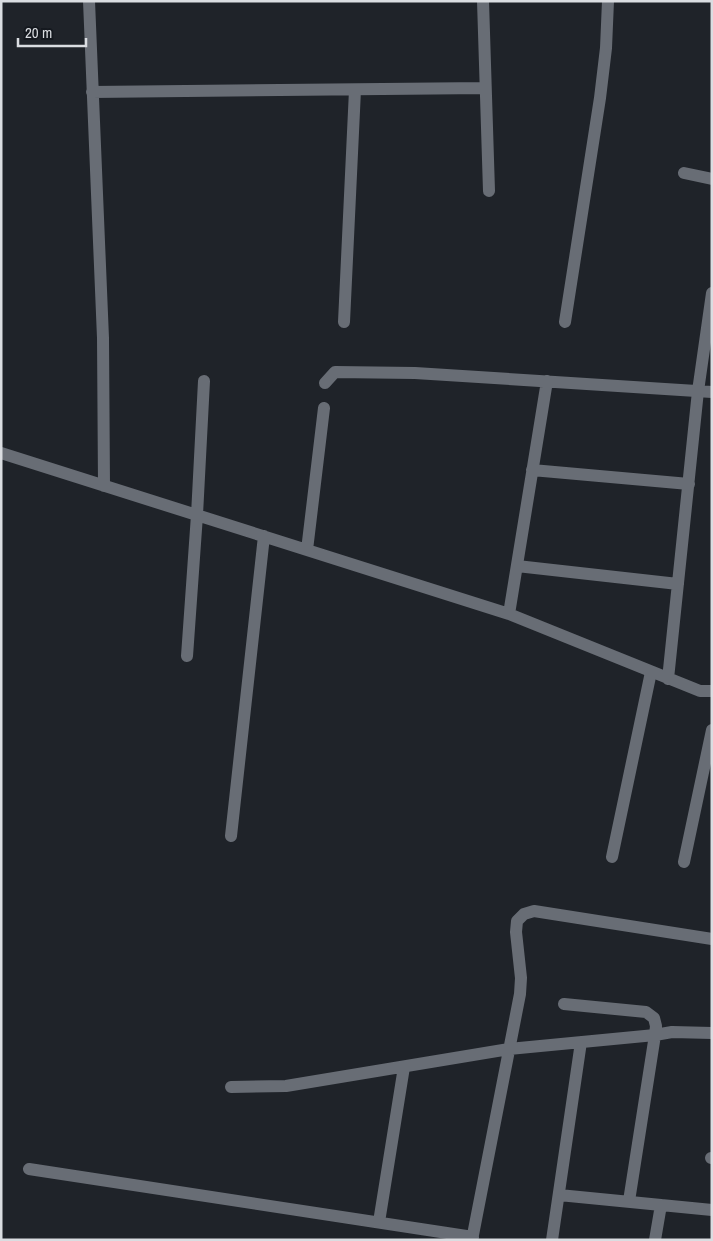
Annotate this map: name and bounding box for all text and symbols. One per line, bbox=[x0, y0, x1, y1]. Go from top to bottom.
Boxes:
scale bar bbox=[18, 15, 85, 47]
text: 20 m bbox=[25, 22, 52, 43]

